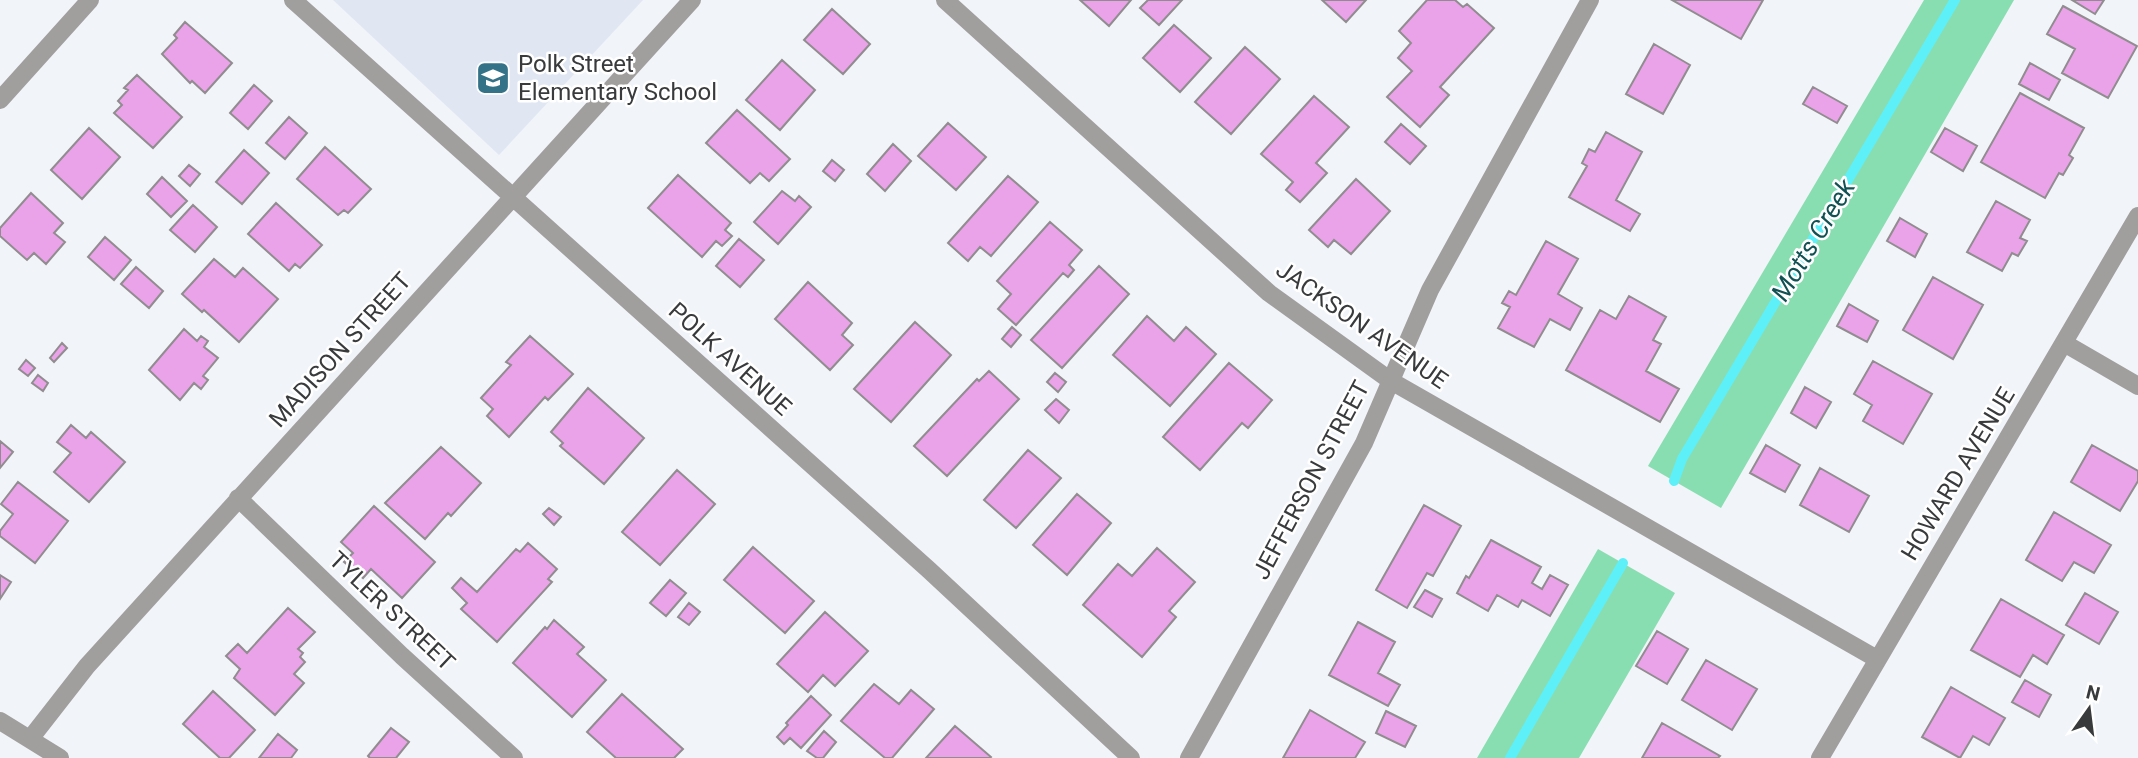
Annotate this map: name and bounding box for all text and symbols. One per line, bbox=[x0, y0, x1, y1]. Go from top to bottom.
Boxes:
place label: Polk Street Elementary School bbox=[518, 50, 717, 106]
school or university icon: Polk Street Elementary School bbox=[474, 59, 512, 97]
water label: Motts Creek bbox=[1765, 173, 1862, 306]
street label: JACKSON AVENUE bbox=[1271, 255, 1453, 395]
street label: MADISON STREET bbox=[263, 267, 417, 433]
street label: POLK AVENUE bbox=[663, 297, 797, 421]
street label: JEFFERSON STREET bbox=[1247, 376, 1375, 584]
street label: HOWARD AVENUE bbox=[1895, 383, 2021, 565]
street label: TYLER STREET bbox=[323, 546, 461, 676]
north arrow bbox=[2054, 674, 2124, 744]
text: N bbox=[2084, 680, 2102, 706]

